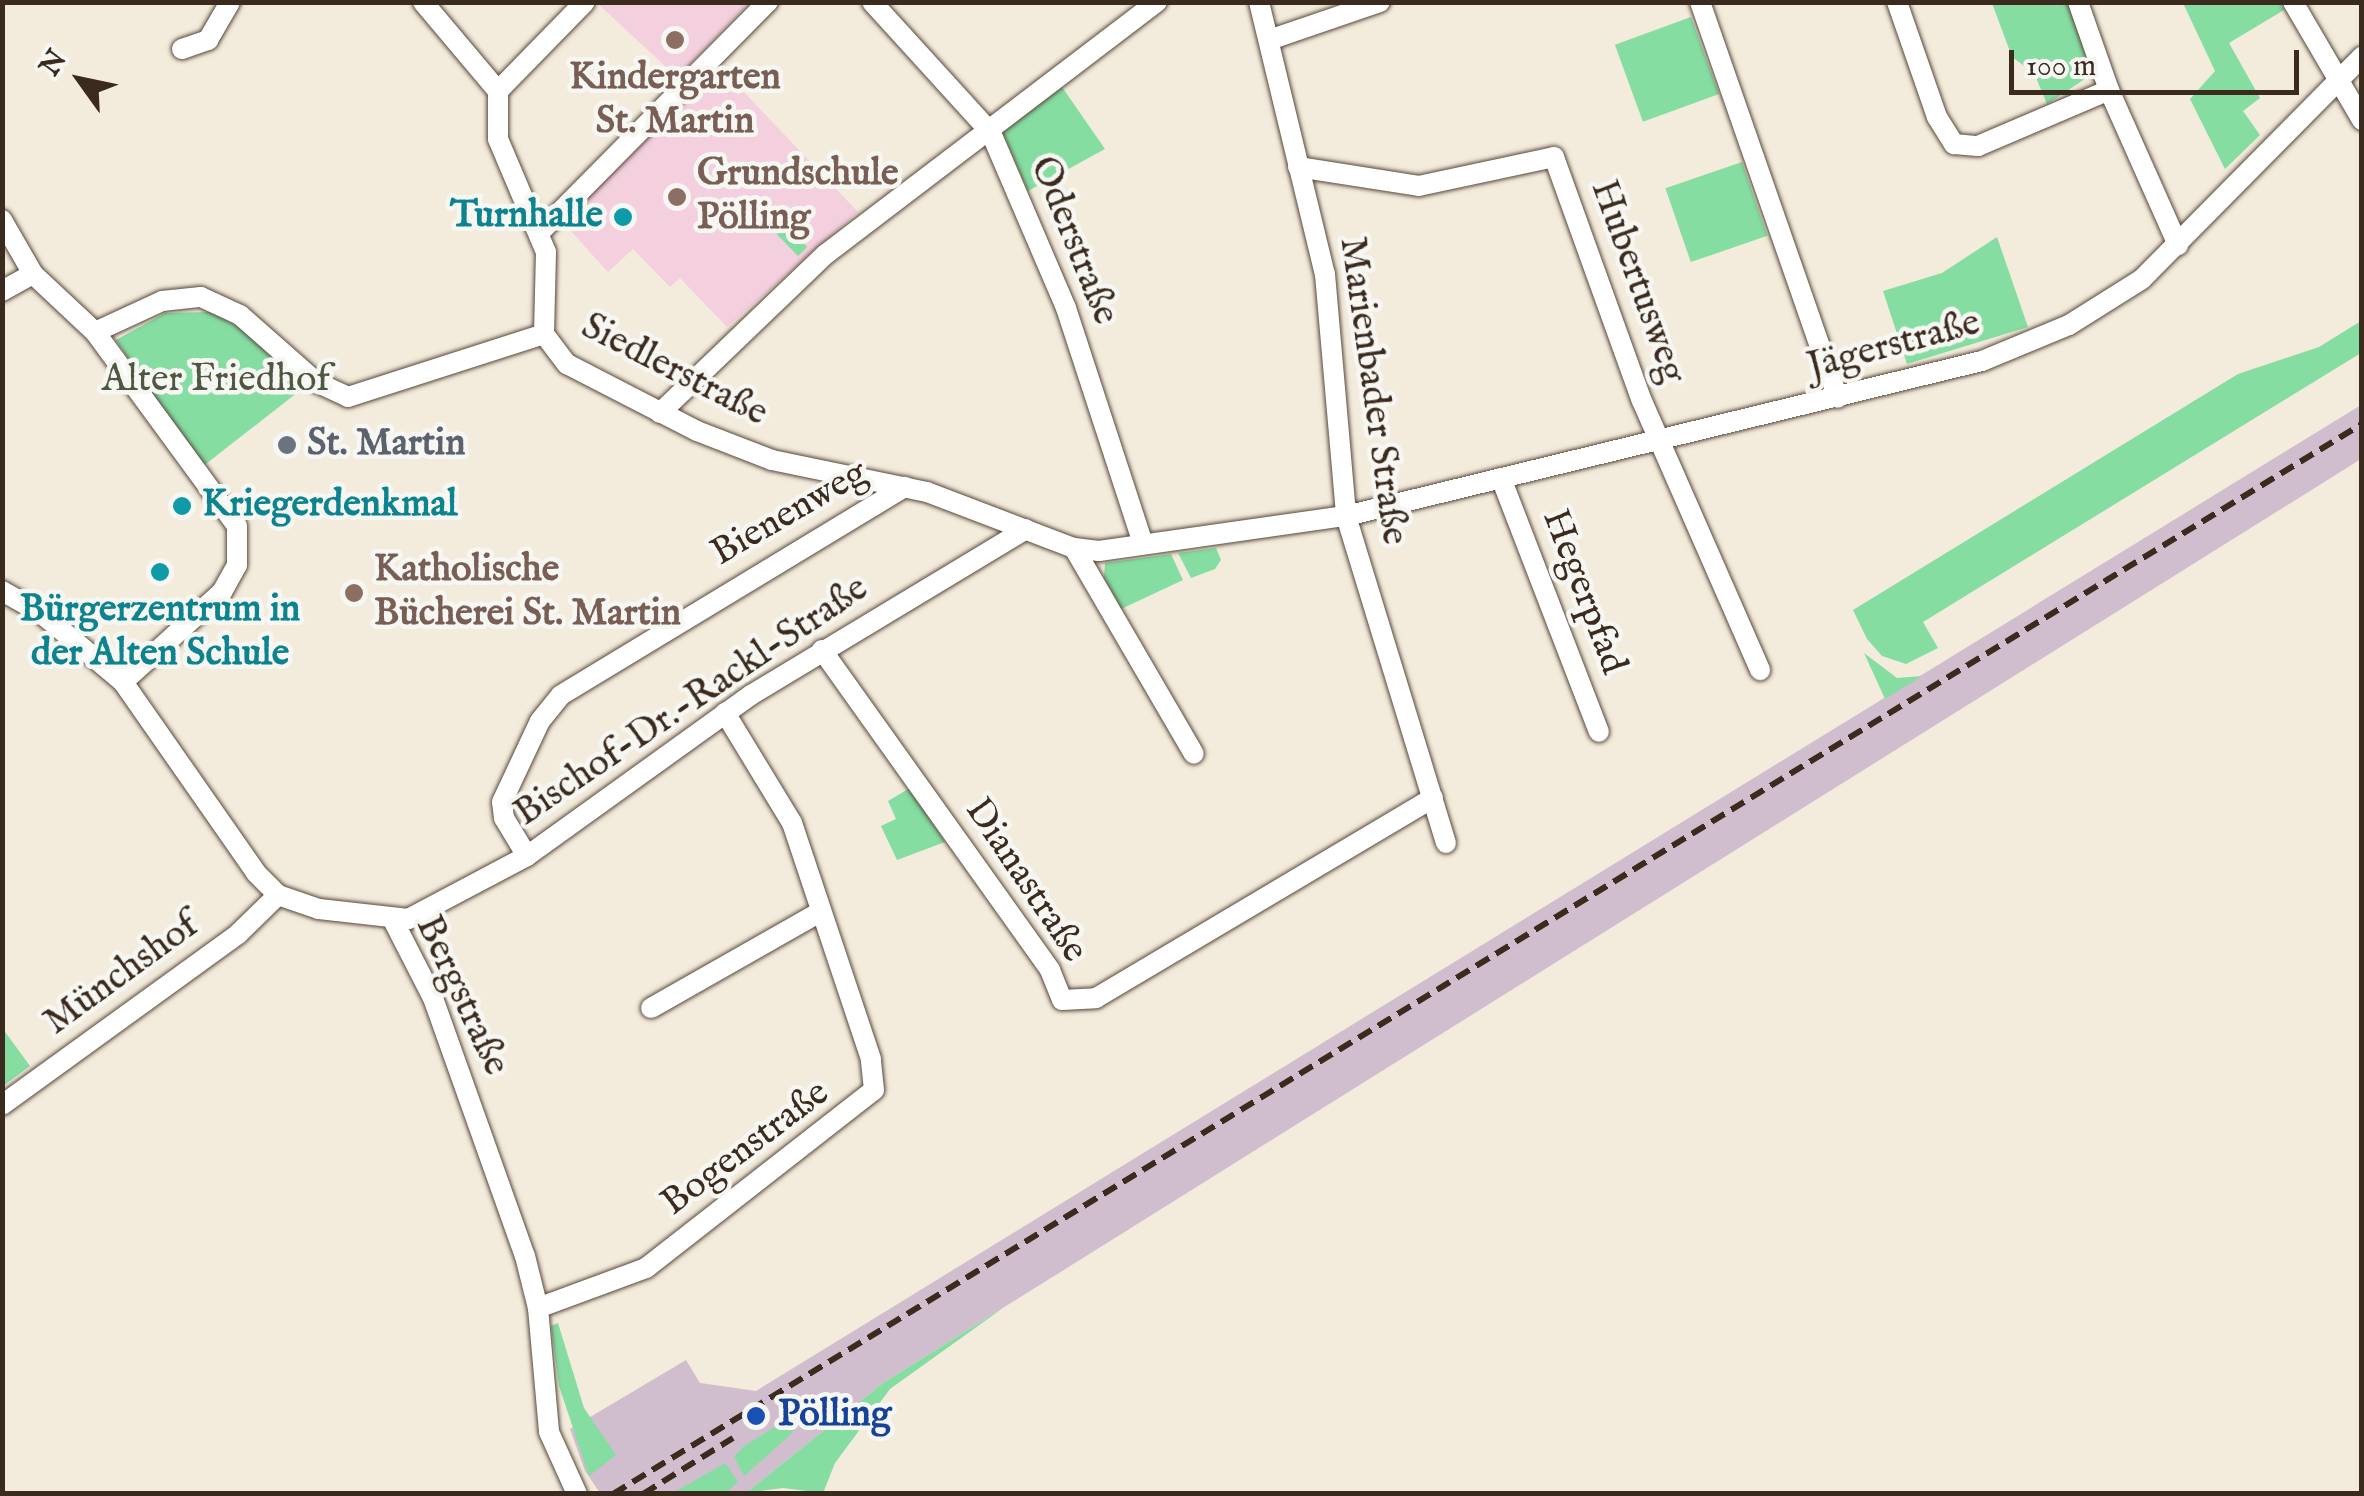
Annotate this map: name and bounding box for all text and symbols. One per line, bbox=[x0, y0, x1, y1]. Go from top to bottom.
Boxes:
marker: Kindergarten St. Martin bbox=[664, 29, 686, 51]
north arrow bbox=[30, 30, 130, 130]
scale bar bbox=[2014, 30, 2304, 92]
text: N bbox=[33, 44, 76, 83]
text: 100 m bbox=[2026, 48, 2096, 86]
place label: Kindergarten St. Martin bbox=[569, 56, 781, 146]
street label: Oderstraße bbox=[1019, 150, 1127, 332]
place label: Grundschule Pölling bbox=[697, 152, 898, 242]
street label: Hubertusweg bbox=[1579, 174, 1695, 390]
marker: Grundschule Pölling bbox=[666, 186, 688, 208]
place label: Turnhalle bbox=[450, 194, 603, 240]
marker: Turnhalle bbox=[612, 206, 634, 228]
street label: Marienbader Straße bbox=[1328, 234, 1416, 548]
street label: Jägerstraße bbox=[1803, 301, 1985, 391]
street label: Siedlerstraße bbox=[573, 305, 775, 437]
park label: Alter Friedhof bbox=[102, 358, 330, 404]
place label: St. Martin bbox=[307, 422, 466, 468]
marker: St. Martin bbox=[276, 434, 298, 456]
street label: Bienenweg bbox=[704, 451, 876, 577]
place label: Kriegerdenkmal bbox=[202, 483, 457, 529]
marker: Kriegerdenkmal bbox=[171, 495, 193, 517]
street label: Hegerpfad bbox=[1531, 503, 1635, 681]
place label: Katholische Bücherei St. Martin bbox=[374, 548, 681, 638]
marker: Bürgerzentrum in der Alten Schule bbox=[149, 561, 171, 583]
street label: Bischof-Dr.-Rackl-Straße bbox=[507, 567, 877, 837]
marker: Katholische Bücherei St. Martin bbox=[343, 582, 365, 604]
place label: Bürgerzentrum in der Alten Schule bbox=[20, 588, 300, 678]
street label: Dianastraße bbox=[954, 790, 1096, 972]
street label: Münchshof bbox=[36, 904, 208, 1046]
street label: Bergstraße bbox=[404, 909, 518, 1083]
street label: Bogenstraße bbox=[653, 1071, 839, 1227]
place label: Pölling bbox=[778, 1393, 891, 1439]
marker: Pölling bbox=[743, 1403, 769, 1429]

